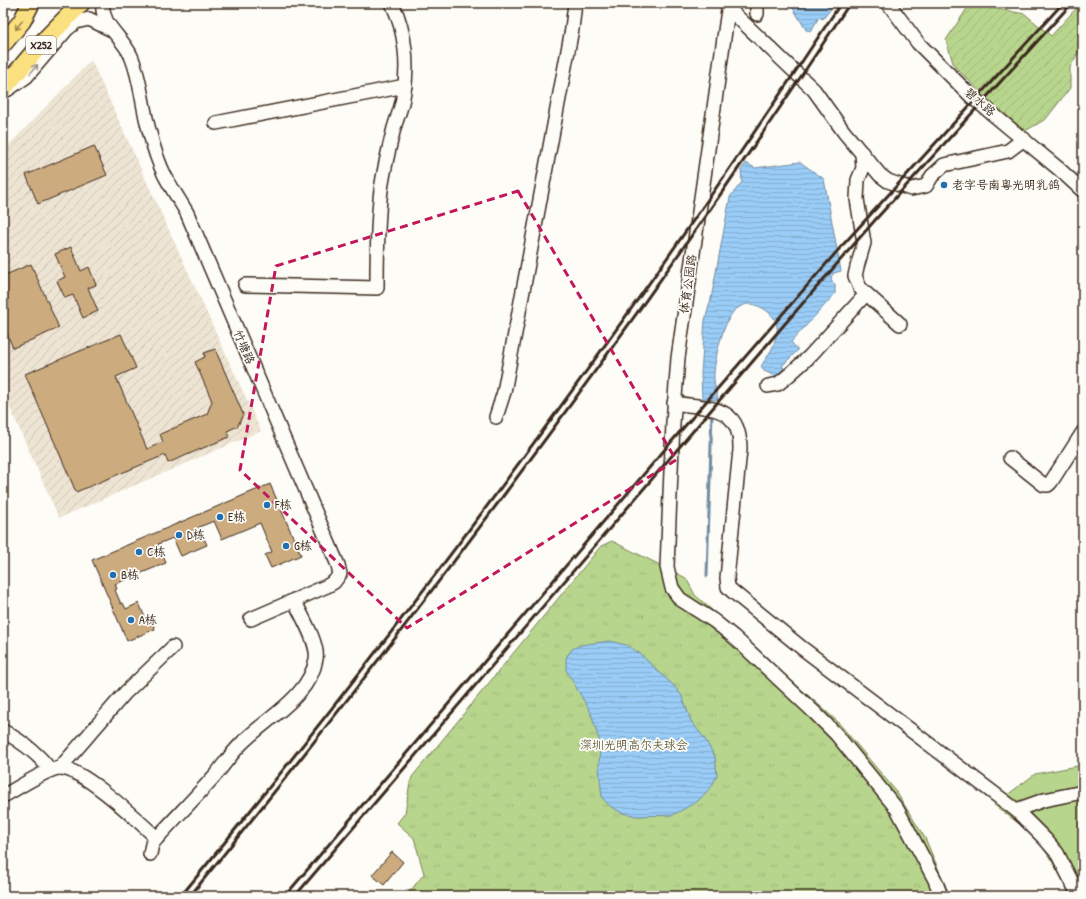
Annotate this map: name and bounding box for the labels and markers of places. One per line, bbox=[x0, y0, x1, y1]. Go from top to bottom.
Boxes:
place label: 老字号南粤光明乳鸽 bbox=[952, 176, 1060, 193]
marker: 老字号南粤光明乳鸽 bbox=[939, 180, 949, 190]
place label: F栋 bbox=[274, 496, 292, 513]
marker: F栋 bbox=[262, 500, 272, 510]
place label: E栋 bbox=[228, 508, 245, 525]
marker: E栋 bbox=[215, 512, 225, 522]
place label: D栋 bbox=[187, 526, 205, 543]
marker: D栋 bbox=[174, 530, 184, 540]
place label: G栋 bbox=[294, 537, 312, 554]
marker: G栋 bbox=[281, 541, 291, 551]
place label: C栋 bbox=[147, 543, 166, 560]
marker: C栋 bbox=[134, 547, 144, 557]
place label: B栋 bbox=[121, 566, 139, 583]
marker: B栋 bbox=[108, 570, 118, 580]
place label: A栋 bbox=[139, 611, 157, 628]
marker: A栋 bbox=[126, 615, 136, 625]

